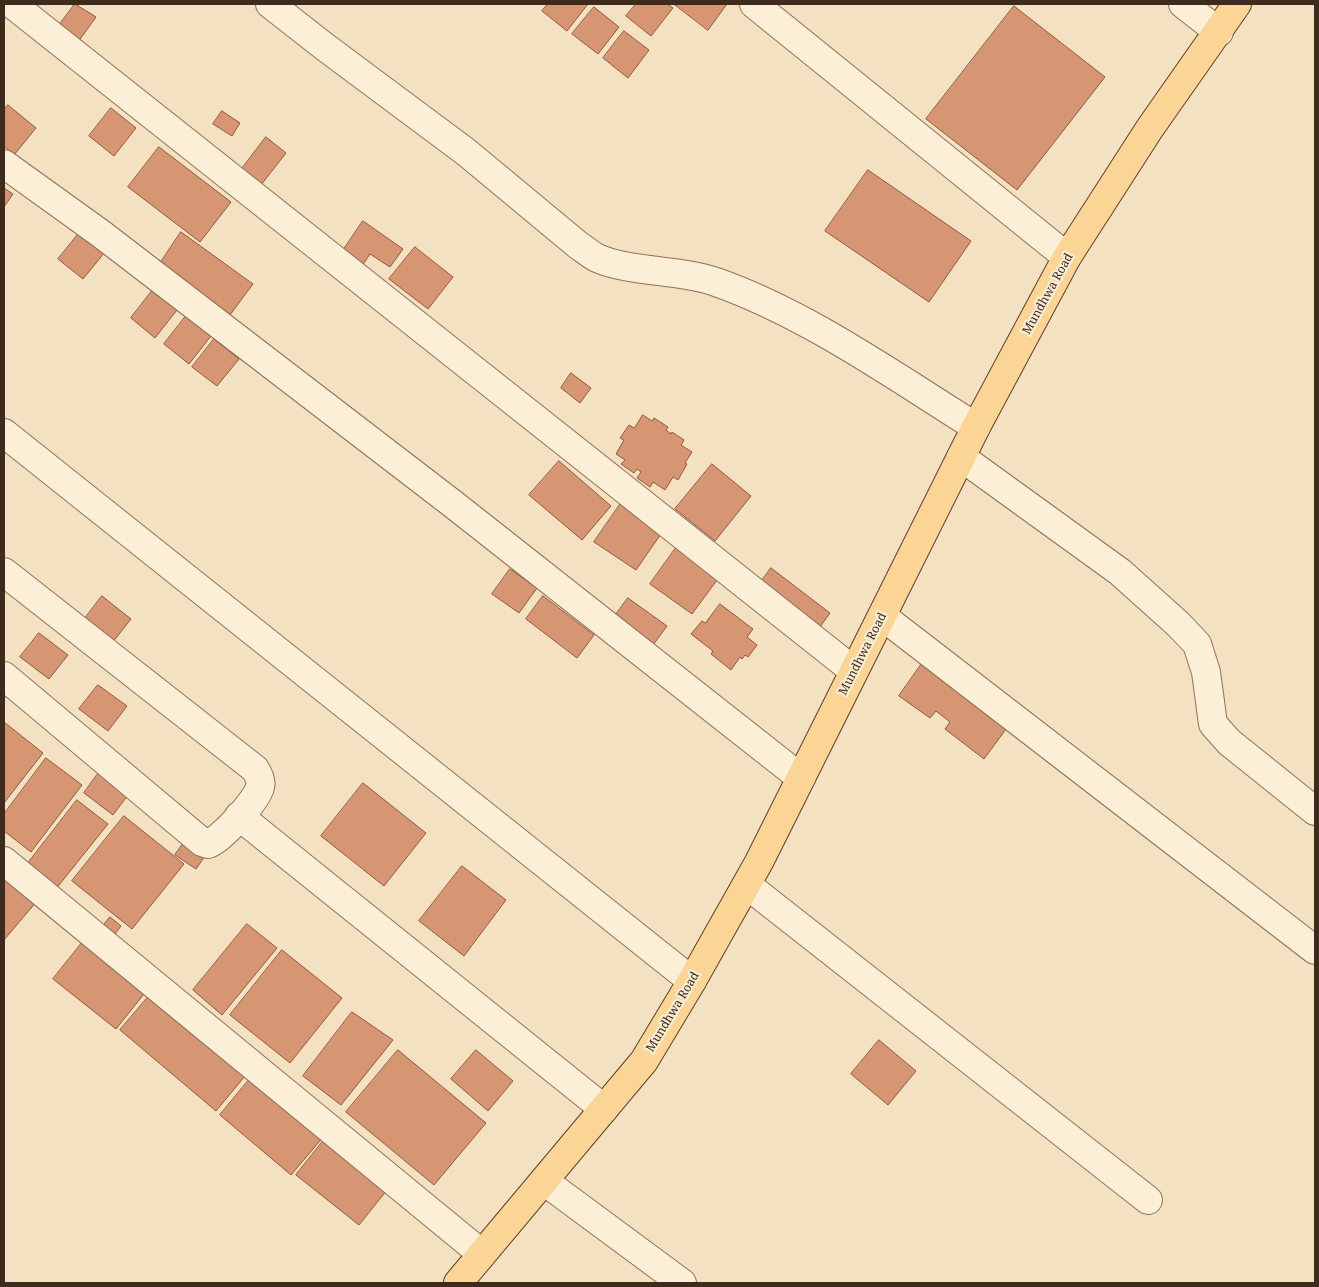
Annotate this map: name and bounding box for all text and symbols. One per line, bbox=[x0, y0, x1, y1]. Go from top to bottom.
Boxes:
street label: Mundhwa Road bbox=[1020, 251, 1076, 337]
street label: Mundhwa Road bbox=[836, 610, 890, 698]
street label: Mundhwa Road bbox=[643, 969, 703, 1055]

